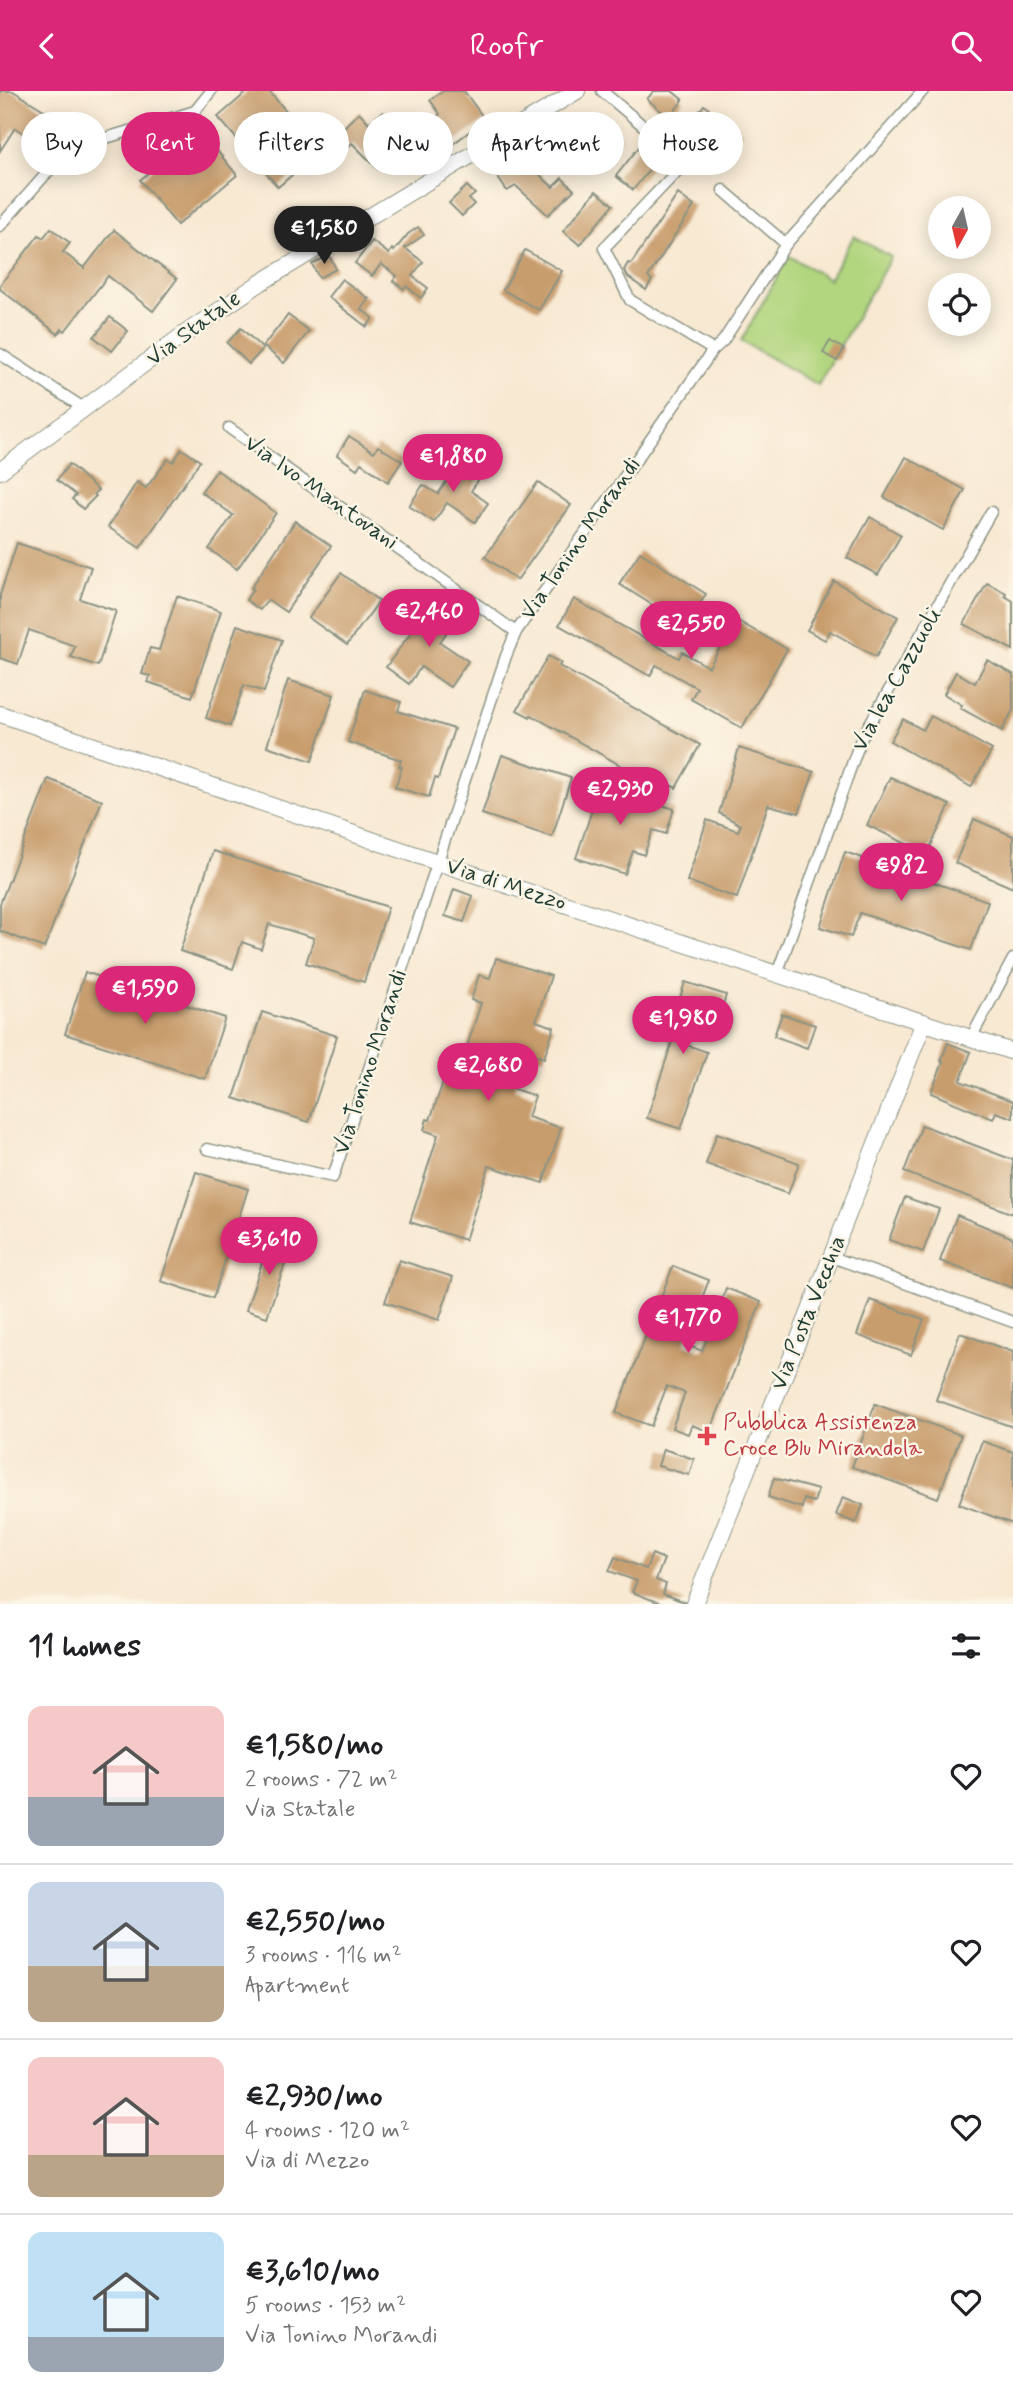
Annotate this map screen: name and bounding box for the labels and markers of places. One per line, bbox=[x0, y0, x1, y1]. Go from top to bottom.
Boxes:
pin: €1,580 bbox=[267, 207, 381, 266]
pin: €1,880 bbox=[396, 435, 510, 494]
pin: €2,460 bbox=[372, 589, 486, 649]
pin: €2,550 bbox=[634, 601, 748, 661]
pin: €2,930 bbox=[563, 767, 677, 827]
pin: €982 bbox=[860, 843, 942, 903]
pin: €1,590 bbox=[88, 967, 202, 1026]
pin: €1,980 bbox=[626, 997, 740, 1056]
pin: €2,680 bbox=[431, 1044, 545, 1103]
pin: €3,610 bbox=[212, 1217, 326, 1277]
pin: €1,770 bbox=[631, 1295, 745, 1355]
place label: Pubblica Assistenza Croce Blu Mirandola bbox=[723, 1408, 922, 1464]
marker: Pubblica Assistenza Croce Blu Mirandola bbox=[697, 1426, 717, 1446]

